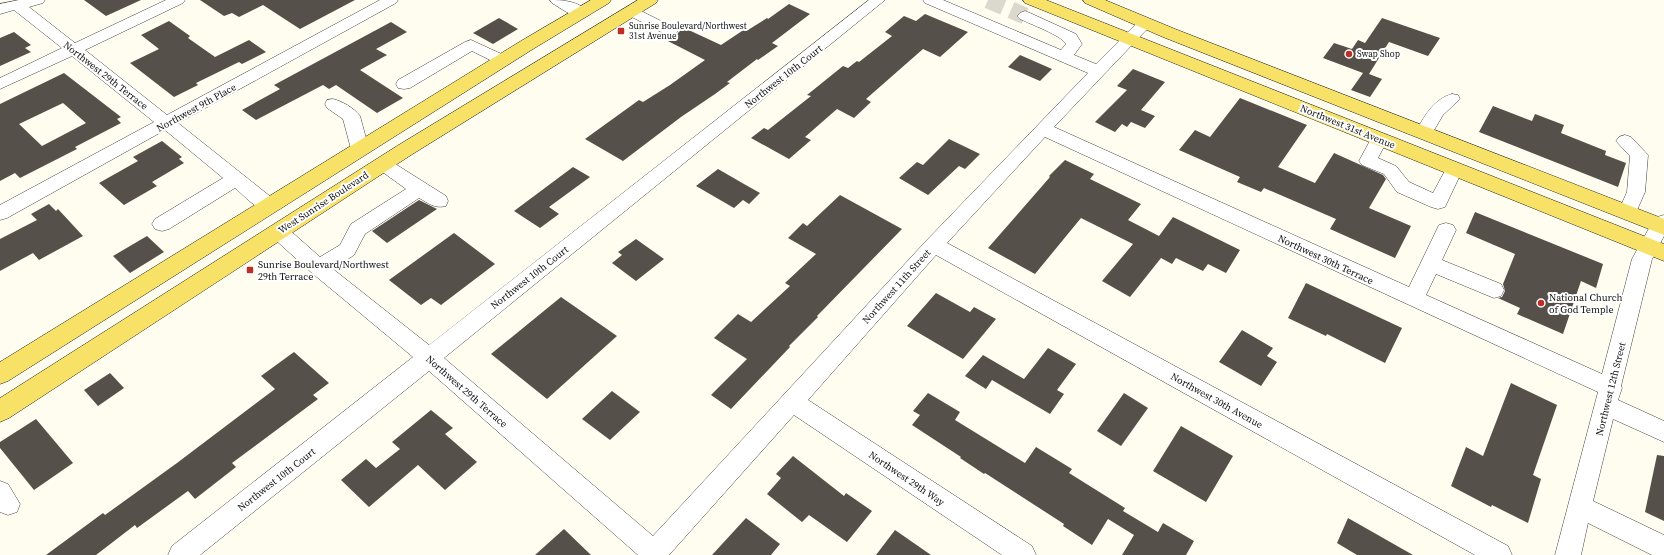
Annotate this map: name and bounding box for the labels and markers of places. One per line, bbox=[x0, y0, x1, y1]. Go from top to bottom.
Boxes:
place label: Sunrise Boulevard/Northwest 31st Avenue bbox=[629, 20, 747, 42]
marker: Sunrise Boulevard/Northwest 31st Avenue bbox=[616, 26, 626, 36]
place label: Swap Shop bbox=[1357, 48, 1400, 60]
marker: Swap Shop bbox=[1344, 49, 1354, 59]
place label: Sunrise Boulevard/Northwest 29th Terrace bbox=[258, 258, 389, 283]
marker: Sunrise Boulevard/Northwest 29th Terrace bbox=[245, 265, 255, 275]
place label: National Church of God Temple bbox=[1549, 291, 1623, 316]
marker: National Church of God Temple bbox=[1536, 298, 1546, 308]

